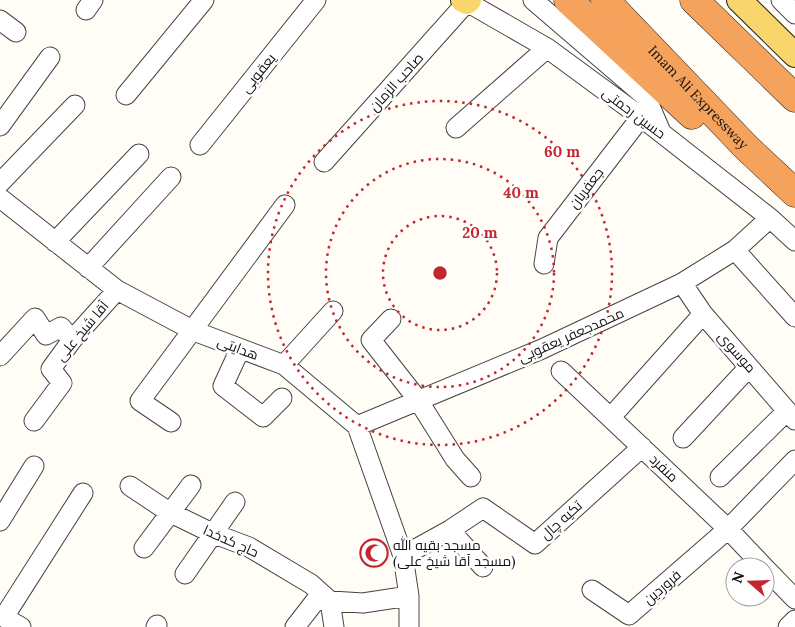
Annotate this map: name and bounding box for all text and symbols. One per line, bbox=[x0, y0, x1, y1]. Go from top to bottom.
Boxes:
street label: Imam Ali Expressway bbox=[644, 42, 753, 154]
street label: یعقوبی bbox=[237, 49, 280, 96]
street label: صاحب الزمان bbox=[365, 49, 427, 115]
street label: حسین رحمتی bbox=[599, 83, 669, 143]
text: 60 m bbox=[544, 142, 580, 161]
street label: جعفریان bbox=[565, 164, 607, 212]
text: 40 m bbox=[503, 183, 539, 202]
text: 20 m bbox=[462, 223, 498, 242]
centre of rings bbox=[431, 264, 449, 282]
street label: آقا شیخ علی bbox=[52, 297, 113, 365]
street label: محمدجعفر یعقوبی bbox=[515, 304, 627, 366]
street label: موسوی bbox=[714, 327, 760, 377]
street label: هدایتی bbox=[215, 332, 261, 364]
street label: منفرد bbox=[646, 450, 682, 486]
street label: تکیه چال bbox=[536, 496, 586, 544]
street label: حاج کدخدا bbox=[200, 521, 262, 561]
place label: مسجد بقیه الله (مسجد آقا شیخ علی) bbox=[393, 536, 515, 570]
mosque icon: مسجد بقیه الله (مسجد آقا شیخ علی) bbox=[359, 538, 389, 568]
north arrow bbox=[725, 557, 775, 607]
street label: فروردین bbox=[639, 566, 685, 608]
text: N bbox=[727, 569, 748, 586]

